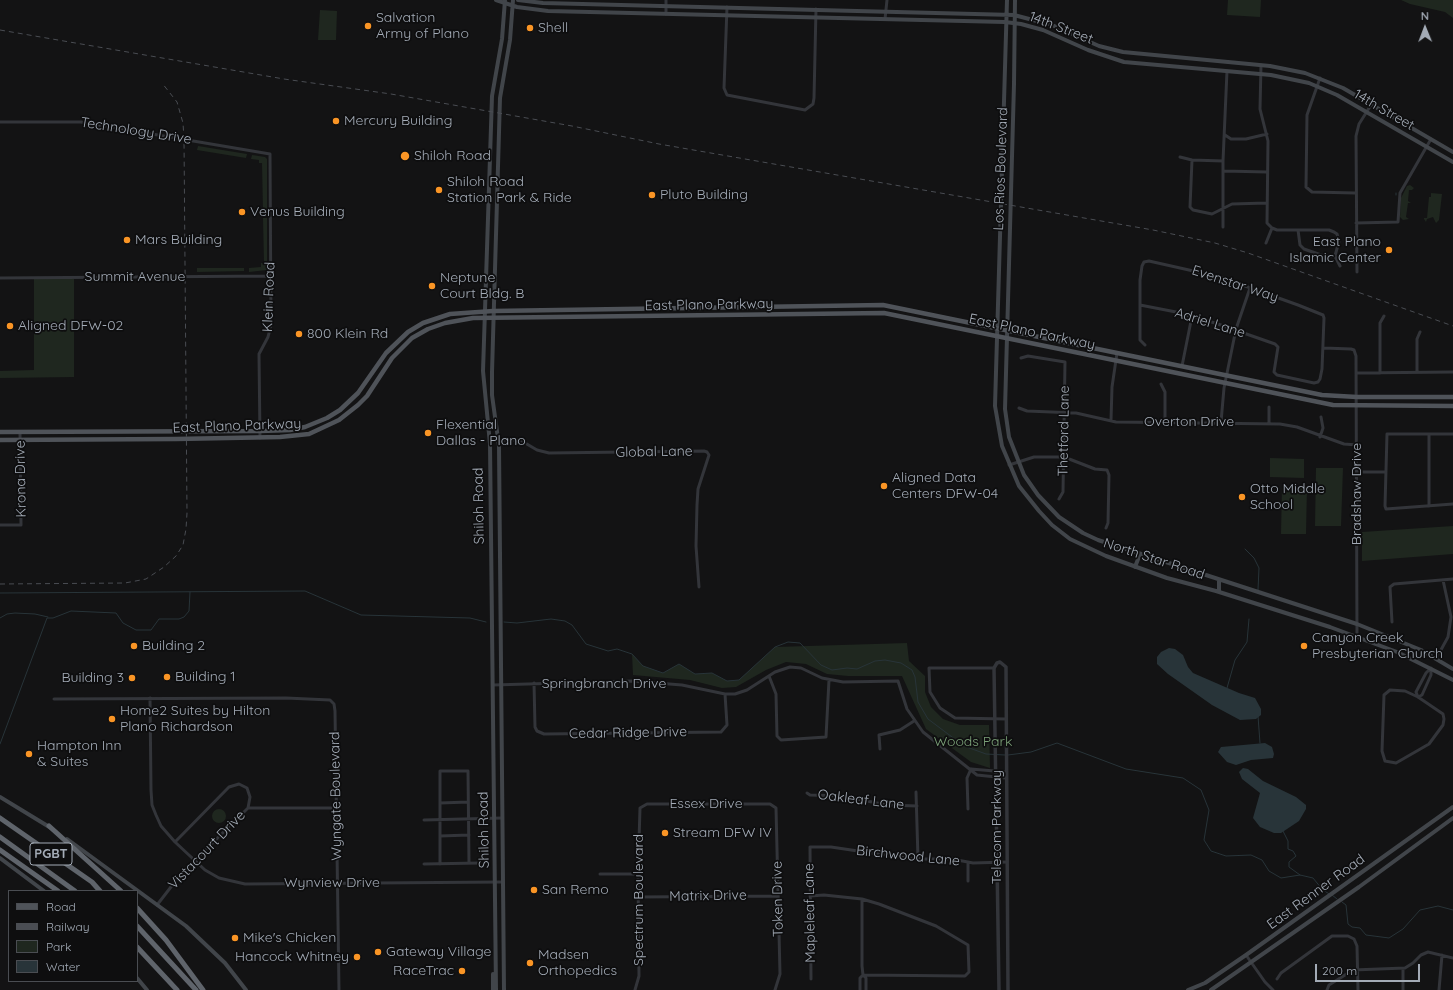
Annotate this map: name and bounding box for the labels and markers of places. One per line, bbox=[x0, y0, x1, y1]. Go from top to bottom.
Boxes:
place label: Salvation Army of Plano bbox=[376, 10, 469, 42]
place label: Shell bbox=[538, 20, 568, 36]
marker: Salvation Army of Plano bbox=[363, 21, 373, 31]
marker: Shell bbox=[525, 23, 535, 33]
place label: Mercury Building bbox=[344, 113, 452, 129]
marker: Mercury Building bbox=[331, 116, 341, 126]
place label: Shiloh Road bbox=[414, 148, 491, 164]
marker: Shiloh Road bbox=[399, 150, 411, 162]
place label: Shiloh Road Station Park & Ride bbox=[447, 174, 572, 206]
marker: Shiloh Road Station Park & Ride bbox=[434, 185, 444, 195]
place label: Pluto Building bbox=[660, 187, 748, 203]
marker: Pluto Building bbox=[647, 190, 657, 200]
place label: Venus Building bbox=[250, 204, 345, 220]
marker: Venus Building bbox=[237, 207, 247, 217]
place label: Mars Building bbox=[135, 232, 222, 248]
place label: East Plano Islamic Center bbox=[1289, 234, 1381, 266]
marker: Mars Building bbox=[122, 235, 132, 245]
marker: East Plano Islamic Center bbox=[1384, 245, 1394, 255]
place label: Neptune Court Bldg. B bbox=[440, 270, 524, 302]
marker: Neptune Court Bldg. B bbox=[427, 281, 437, 291]
place label: Aligned DFW-02 bbox=[18, 318, 123, 334]
marker: Aligned DFW-02 bbox=[5, 321, 15, 331]
place label: 800 Klein Rd bbox=[307, 326, 388, 342]
marker: 800 Klein Rd bbox=[294, 329, 304, 339]
place label: Flexential Dallas - Plano bbox=[436, 417, 526, 450]
marker: Flexential Dallas - Plano bbox=[423, 428, 433, 438]
place label: Aligned Data Centers DFW-04 bbox=[892, 470, 998, 502]
marker: Aligned Data Centers DFW-04 bbox=[879, 481, 889, 491]
place label: Otto Middle School bbox=[1250, 481, 1325, 514]
marker: Otto Middle School bbox=[1237, 492, 1247, 502]
place label: Canyon Creek Presbyterian Church bbox=[1312, 630, 1443, 662]
place label: Building 2 bbox=[142, 638, 205, 654]
marker: Building 2 bbox=[129, 641, 139, 651]
marker: Canyon Creek Presbyterian Church bbox=[1299, 641, 1309, 651]
place label: Building 1 bbox=[175, 669, 235, 685]
place label: Building 3 bbox=[61, 670, 124, 686]
marker: Building 1 bbox=[162, 672, 172, 682]
marker: Building 3 bbox=[127, 673, 137, 683]
place label: Home2 Suites by Hilton Plano Richardson bbox=[120, 703, 270, 736]
marker: Home2 Suites by Hilton Plano Richardson bbox=[107, 714, 117, 724]
place label: Hampton Inn & Suites bbox=[37, 738, 122, 770]
marker: Hampton Inn & Suites bbox=[24, 749, 34, 759]
place label: Stream DFW IV bbox=[673, 825, 772, 841]
marker: Stream DFW IV bbox=[660, 828, 670, 838]
place label: San Remo bbox=[542, 882, 609, 898]
marker: San Remo bbox=[529, 885, 539, 895]
place label: Mike's Chicken bbox=[243, 930, 336, 946]
marker: Mike's Chicken bbox=[230, 933, 240, 943]
place label: Gateway Village bbox=[386, 944, 491, 960]
marker: Gateway Village bbox=[373, 947, 383, 957]
place label: Madsen Orthopedics bbox=[538, 947, 617, 980]
place label: Hancock Whitney bbox=[235, 949, 349, 965]
marker: Hancock Whitney bbox=[352, 952, 362, 962]
marker: Madsen Orthopedics bbox=[525, 958, 535, 968]
place label: RaceTrac bbox=[393, 963, 454, 979]
marker: RaceTrac bbox=[457, 966, 467, 976]

